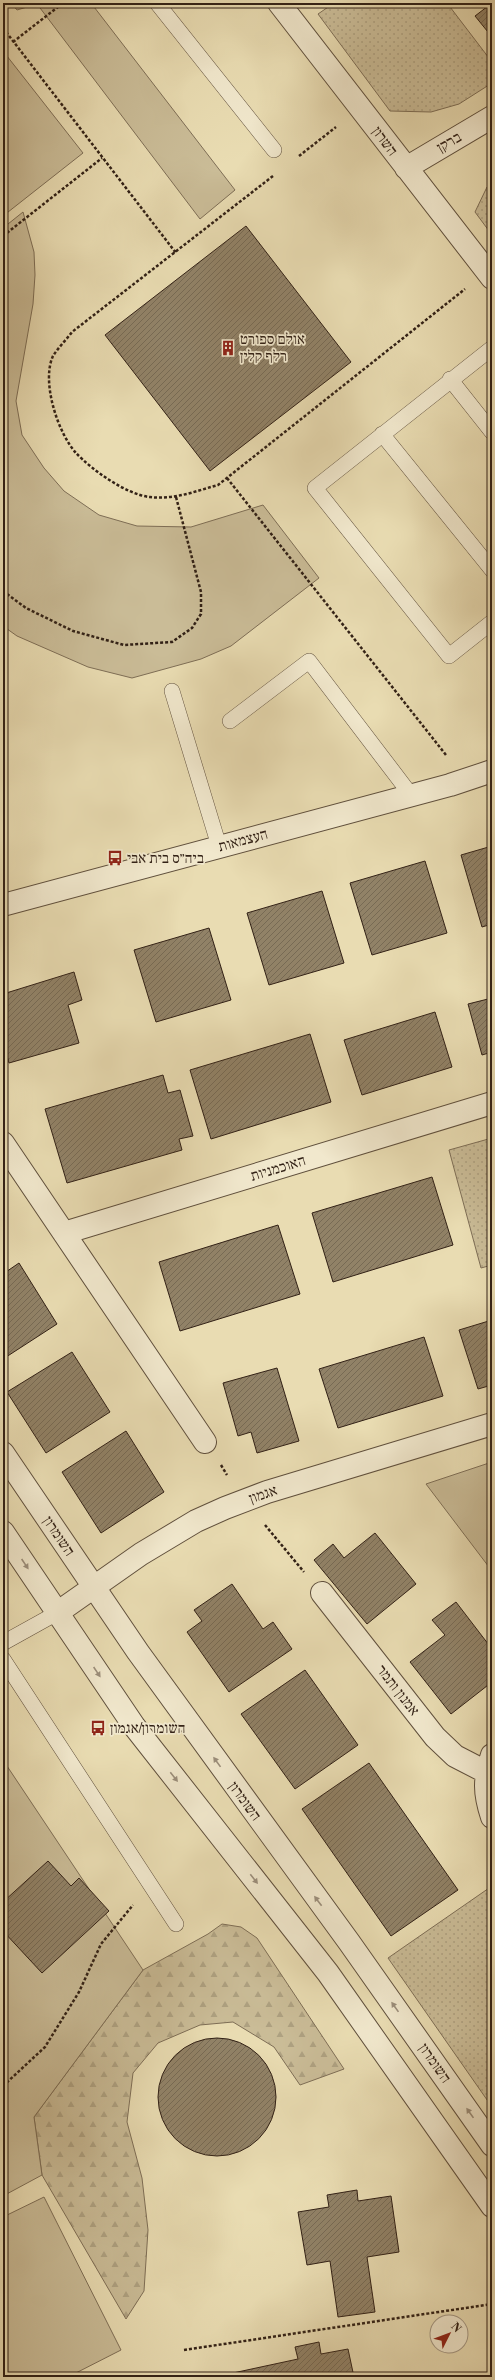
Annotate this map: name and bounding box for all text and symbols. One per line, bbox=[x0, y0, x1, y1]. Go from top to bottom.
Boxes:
street label: השרון bbox=[367, 123, 402, 160]
street label: ברקן bbox=[434, 128, 465, 157]
place label: אולם ספורט רלף קלין bbox=[240, 330, 305, 366]
building icon: אולם ספורט רלף קלין bbox=[219, 339, 237, 357]
street label: העצמאות bbox=[216, 825, 270, 856]
bus stop icon: ביה״ס בית אבי bbox=[106, 849, 124, 867]
place label: ביה״ס בית אבי bbox=[127, 849, 204, 868]
street label: האוכמניות bbox=[248, 1151, 308, 1186]
street label: אגמון bbox=[247, 1481, 280, 1508]
street label: השומרון bbox=[38, 1513, 79, 1560]
one-way arrow bbox=[21, 1559, 29, 1570]
street label: אמנון ותמר bbox=[372, 1661, 423, 1720]
one-way arrow bbox=[93, 1667, 101, 1678]
bus stop icon: השומרון/אגמון bbox=[89, 1719, 107, 1737]
place label: השומרון/אגמון bbox=[110, 1719, 186, 1738]
one-way arrow bbox=[213, 1757, 221, 1768]
one-way arrow bbox=[170, 1771, 179, 1782]
street label: השומרון bbox=[224, 1778, 265, 1825]
one-way arrow bbox=[250, 1874, 259, 1885]
one-way arrow bbox=[314, 1896, 323, 1907]
one-way arrow bbox=[391, 2001, 399, 2012]
street label: השומרון bbox=[414, 2040, 455, 2087]
one-way arrow bbox=[466, 2108, 474, 2118]
north arrow bbox=[429, 2314, 469, 2354]
text: N bbox=[448, 2320, 464, 2336]

